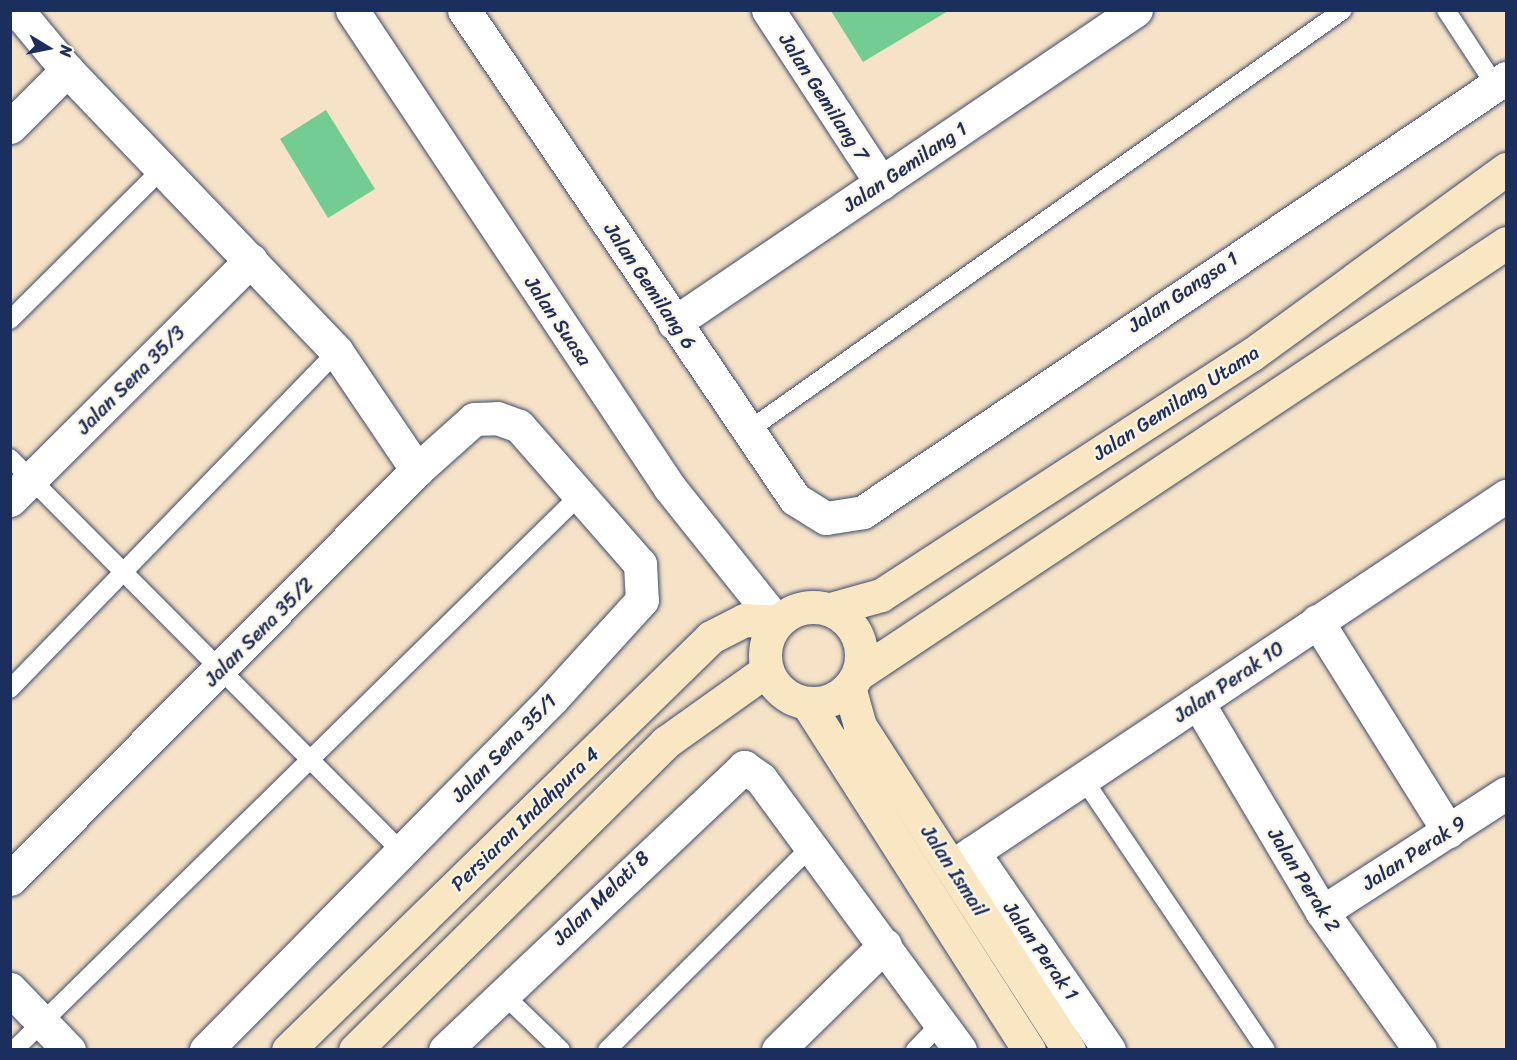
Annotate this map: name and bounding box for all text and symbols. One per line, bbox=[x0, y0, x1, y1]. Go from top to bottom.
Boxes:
north arrow bbox=[18, 18, 78, 78]
street label: Jalan Gemilang 7 bbox=[774, 28, 874, 166]
text: N bbox=[51, 43, 81, 59]
street label: Jalan Gemilang 1 bbox=[838, 116, 972, 218]
street label: Jalan Gemilang 6 bbox=[599, 218, 701, 354]
street label: Jalan Gangsa 1 bbox=[1124, 247, 1242, 337]
street label: Jalan Suasa bbox=[519, 271, 597, 371]
street label: Jalan Sena 35/3 bbox=[72, 321, 190, 439]
street label: Jalan Gemilang Utama bbox=[1088, 340, 1264, 466]
street label: Jalan Sena 35/2 bbox=[199, 572, 319, 692]
street label: Jalan Perak 10 bbox=[1169, 636, 1289, 728]
street label: Jalan Sena 35/1 bbox=[446, 689, 562, 807]
street label: Persiaran Indahpura 4 bbox=[446, 742, 604, 896]
street label: Jalan Perak 9 bbox=[1357, 810, 1471, 896]
street label: Jalan Ismail bbox=[915, 820, 993, 922]
street label: Jalan Perak 2 bbox=[1262, 823, 1346, 937]
street label: Jalan Melati 8 bbox=[548, 846, 654, 950]
street label: Jalan Perak 1 bbox=[998, 897, 1084, 1005]

